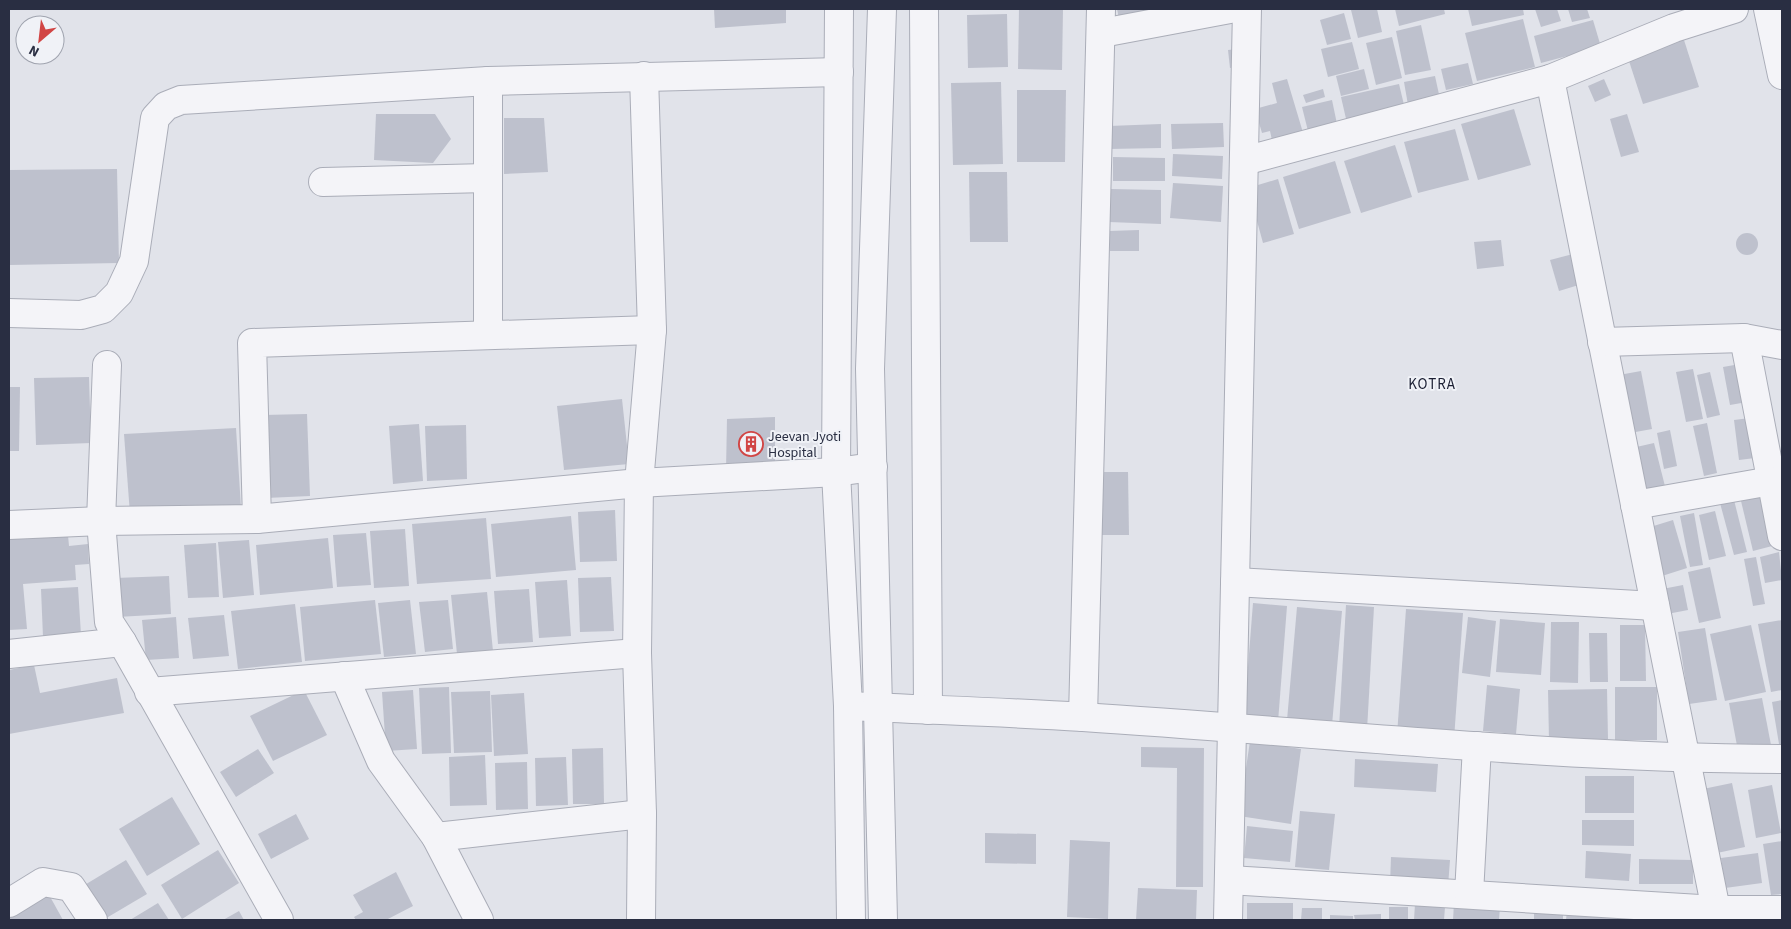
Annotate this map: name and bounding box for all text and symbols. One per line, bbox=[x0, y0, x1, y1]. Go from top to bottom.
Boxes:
north arrow bbox=[15, 15, 65, 65]
text: N bbox=[26, 40, 43, 62]
district label: KOTRA bbox=[1408, 374, 1456, 395]
place label: Jeevan Jyoti Hospital bbox=[768, 427, 841, 463]
building icon: Jeevan Jyoti Hospital bbox=[738, 431, 764, 457]

